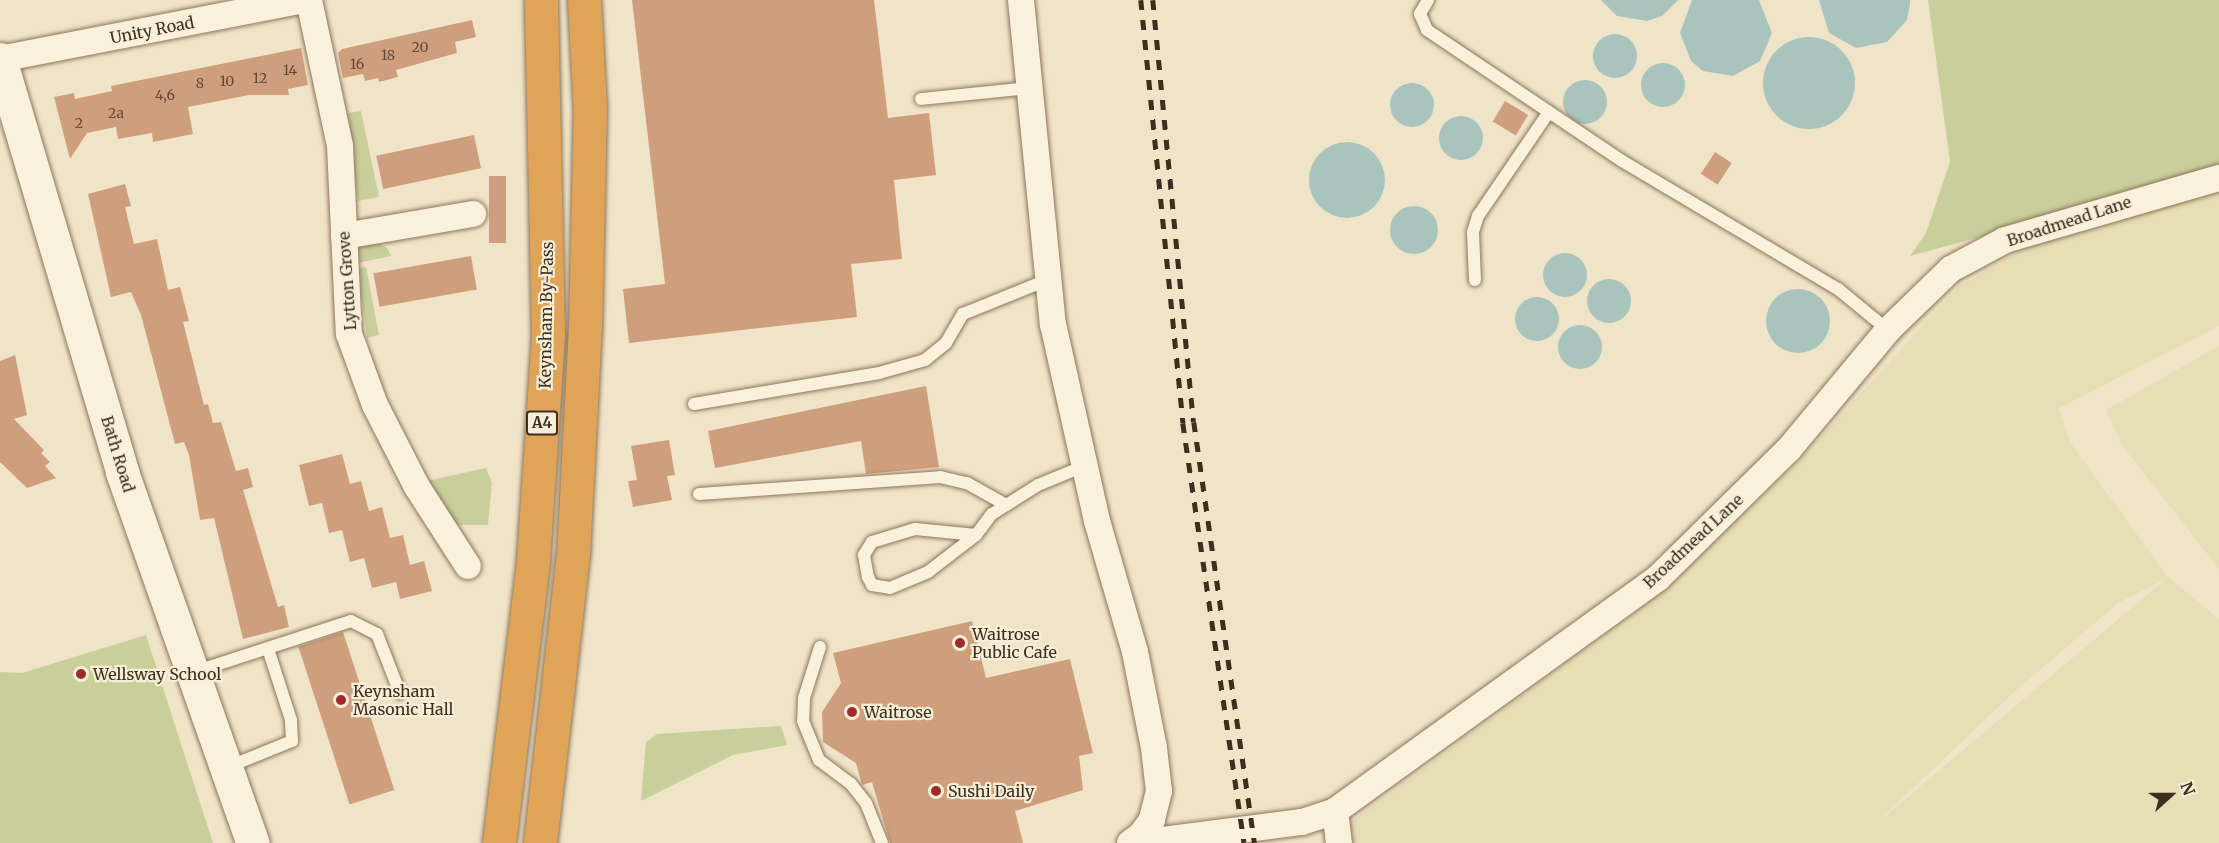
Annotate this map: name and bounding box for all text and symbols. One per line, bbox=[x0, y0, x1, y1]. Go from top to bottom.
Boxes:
street label: Unity Road bbox=[108, 12, 196, 48]
house number: 20 bbox=[411, 39, 429, 55]
house number: 18 bbox=[381, 47, 395, 63]
house number: 16 bbox=[350, 56, 364, 72]
house number: 14 bbox=[283, 62, 297, 78]
house number: 12 bbox=[253, 70, 267, 86]
house number: 10 bbox=[220, 73, 234, 89]
house number: 8 bbox=[196, 75, 204, 91]
house number: 4,6 bbox=[155, 87, 175, 103]
house number: 2a bbox=[108, 105, 124, 121]
house number: 2 bbox=[75, 115, 83, 131]
street label: Broadmead Lane bbox=[2004, 192, 2134, 250]
street label: Lytton Grove bbox=[334, 231, 360, 331]
street label: Keynsham By-Pass bbox=[535, 241, 557, 389]
road number: A4 bbox=[526, 411, 558, 435]
street label: Bath Road bbox=[97, 413, 139, 495]
street label: Broadmead Lane bbox=[1639, 490, 1747, 592]
place label: Waitrose Public Cafe bbox=[972, 624, 1057, 662]
marker: Waitrose Public Cafe bbox=[953, 636, 967, 650]
place label: Wellsway School bbox=[93, 664, 221, 684]
marker: Wellsway School bbox=[74, 667, 88, 681]
place label: Keynsham Masonic Hall bbox=[353, 681, 454, 719]
marker: Keynsham Masonic Hall bbox=[334, 693, 348, 707]
place label: Waitrose bbox=[864, 702, 932, 722]
marker: Waitrose bbox=[845, 705, 859, 719]
north arrow bbox=[2141, 765, 2201, 825]
text: N bbox=[2176, 779, 2199, 798]
place label: Sushi Daily bbox=[948, 781, 1034, 801]
marker: Sushi Daily bbox=[929, 784, 943, 798]

